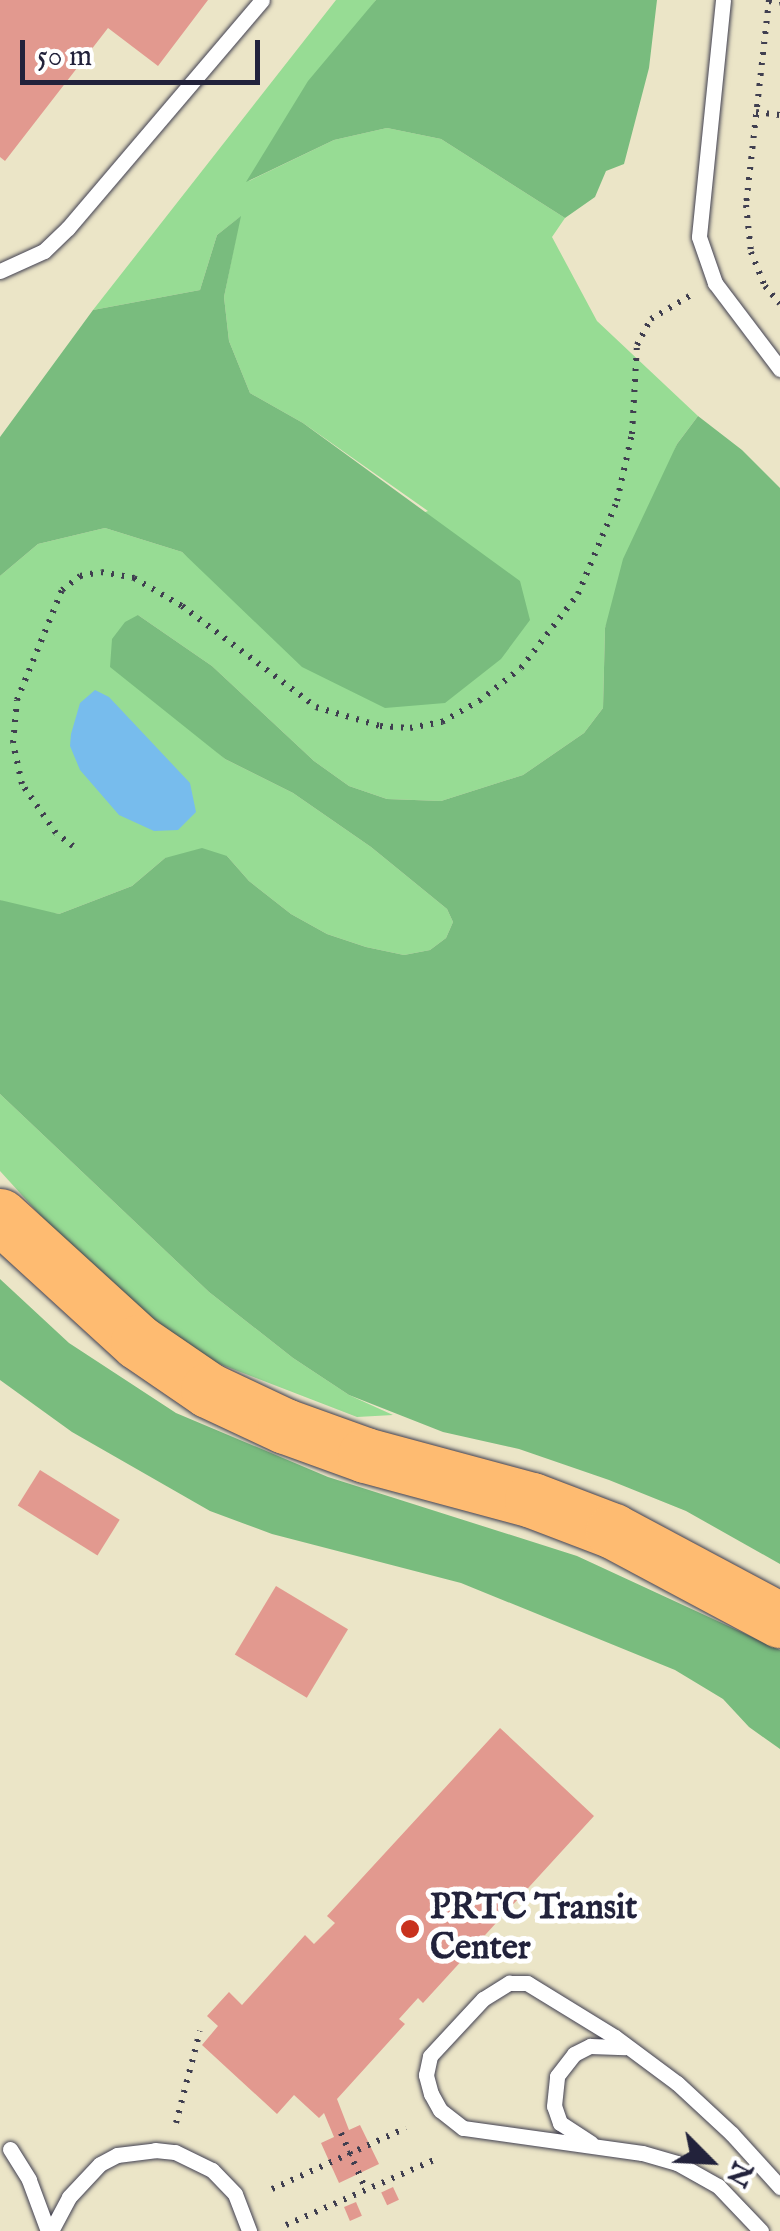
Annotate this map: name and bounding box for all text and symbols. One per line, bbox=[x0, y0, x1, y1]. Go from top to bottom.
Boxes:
scale bar bbox=[25, 20, 265, 82]
text: 50 m bbox=[37, 38, 92, 76]
place label: PRTC Transit Center bbox=[430, 1888, 637, 1970]
marker: PRTC Transit Center bbox=[399, 1918, 421, 1940]
north arrow bbox=[660, 2111, 760, 2211]
text: N bbox=[717, 2155, 759, 2192]

